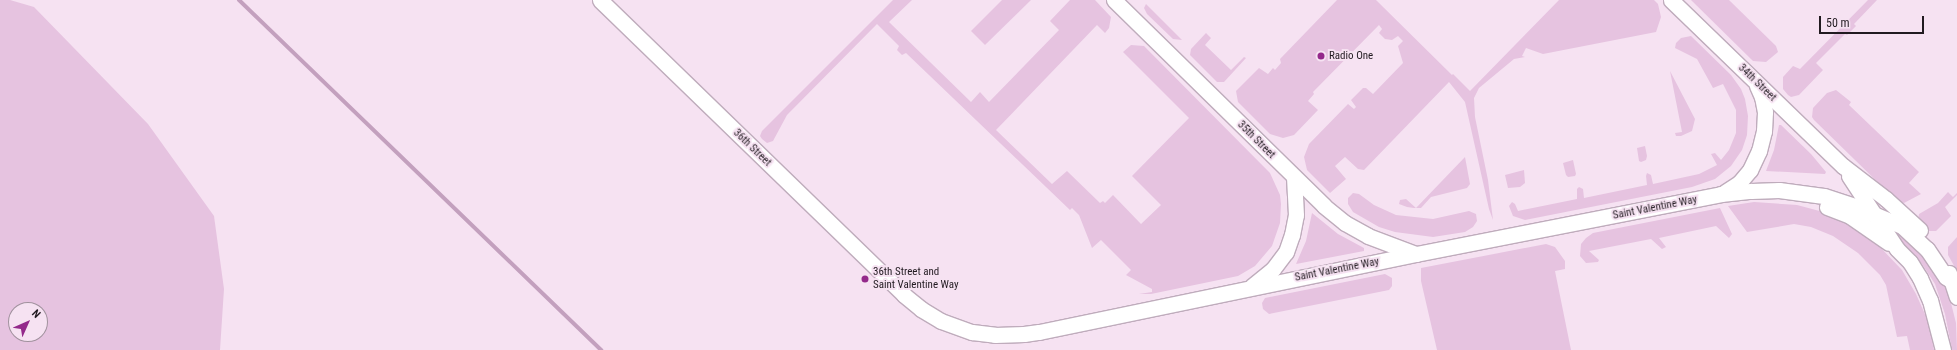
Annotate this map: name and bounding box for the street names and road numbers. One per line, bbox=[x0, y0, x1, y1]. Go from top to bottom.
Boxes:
street label: 34th Street bbox=[1735, 62, 1779, 104]
street label: 35th Street bbox=[1234, 118, 1278, 162]
street label: 36th Street bbox=[730, 127, 774, 169]
street label: Saint Valentine Way bbox=[1612, 193, 1698, 223]
street label: Saint Valentine Way bbox=[1294, 255, 1380, 285]

